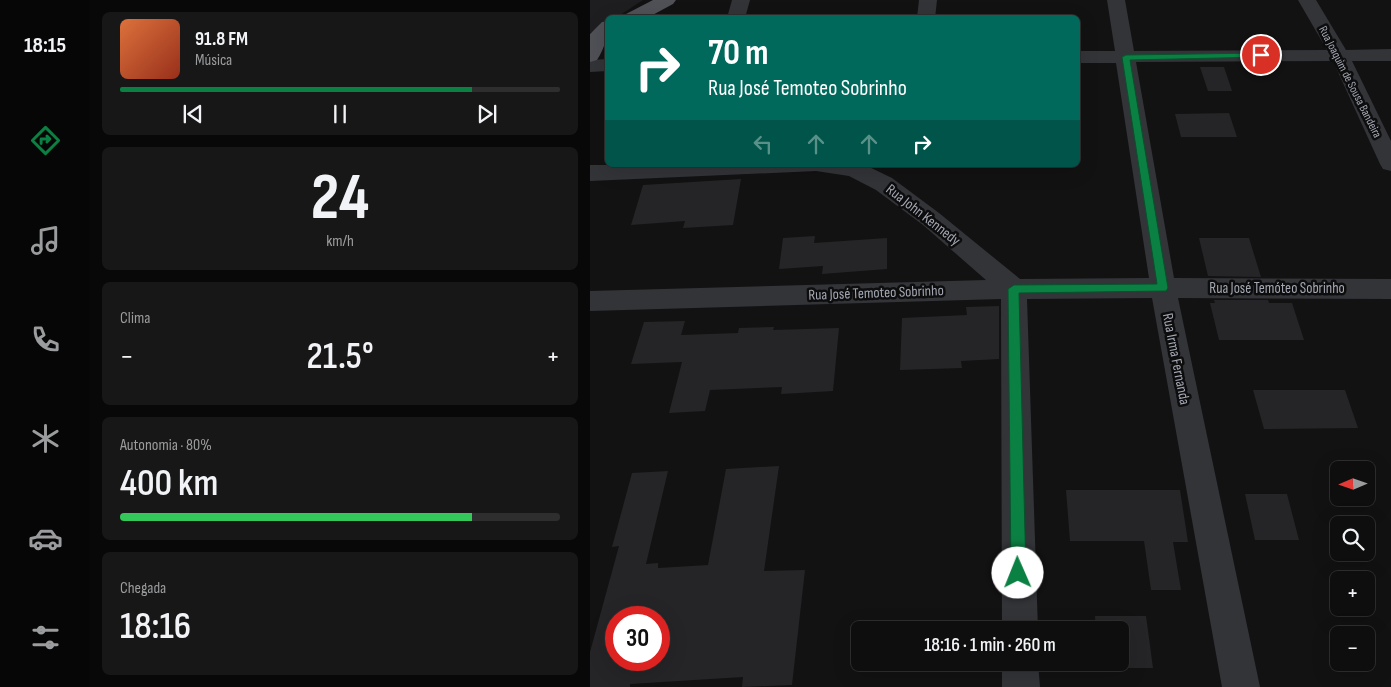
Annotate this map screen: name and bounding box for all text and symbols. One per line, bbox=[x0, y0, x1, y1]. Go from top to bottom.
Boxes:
street label: Rua Joaquim de Sousa Bandeira bbox=[1315, 23, 1385, 141]
text: 91.8 FM bbox=[195, 28, 248, 51]
text: 18:15 bbox=[24, 32, 66, 59]
text: 70 m bbox=[708, 32, 768, 75]
pin bbox=[1240, 34, 1282, 76]
icon: right bbox=[625, 35, 690, 100]
icon: arrive bbox=[1247, 41, 1275, 69]
text: Música bbox=[195, 51, 232, 70]
text: Rua José Temoteo Sobrinho bbox=[708, 75, 907, 102]
icon: previous bbox=[179, 100, 207, 128]
icon: pause bbox=[326, 100, 354, 128]
icon: next bbox=[473, 100, 501, 128]
icon: directions bbox=[28, 123, 63, 158]
icon: left bbox=[749, 130, 777, 158]
icon: ahead bbox=[802, 130, 830, 158]
icon: ahead bbox=[855, 130, 883, 158]
icon: right bbox=[908, 130, 936, 158]
text: 24 bbox=[311, 160, 369, 238]
street label: Rua John Kennedy bbox=[882, 180, 964, 250]
icon: music bbox=[28, 223, 63, 258]
text: km/h bbox=[326, 232, 354, 251]
street label: Rua José Temóteo Sobrinho bbox=[1209, 279, 1345, 298]
street label: Rua José Temoteo Sobrinho bbox=[808, 281, 944, 305]
text: Clima bbox=[120, 309, 150, 328]
street label: Rua Irma Fernanda bbox=[1158, 312, 1194, 407]
icon: phone bbox=[28, 322, 63, 357]
text: 21.5° bbox=[306, 334, 374, 379]
text: − bbox=[120, 340, 134, 373]
text: + bbox=[546, 340, 560, 373]
icon: climate bbox=[28, 421, 63, 456]
text: Autonomia · 80% bbox=[120, 436, 212, 455]
text: 400 km bbox=[120, 461, 218, 506]
north arrow bbox=[1330, 461, 1375, 506]
map controls bbox=[1330, 461, 1375, 671]
button: search bbox=[1330, 516, 1375, 561]
icon: car bbox=[28, 521, 63, 556]
position arrow bbox=[991, 546, 1043, 598]
button: + bbox=[1330, 571, 1375, 616]
text: Chegada bbox=[120, 579, 166, 598]
text: 18:16 bbox=[120, 604, 191, 649]
speed limit sign: 30 bbox=[605, 606, 670, 671]
icon: filters bbox=[28, 620, 63, 655]
button: − bbox=[1330, 626, 1375, 671]
text: 18:16 · 1 min · 260 m bbox=[924, 634, 1056, 657]

